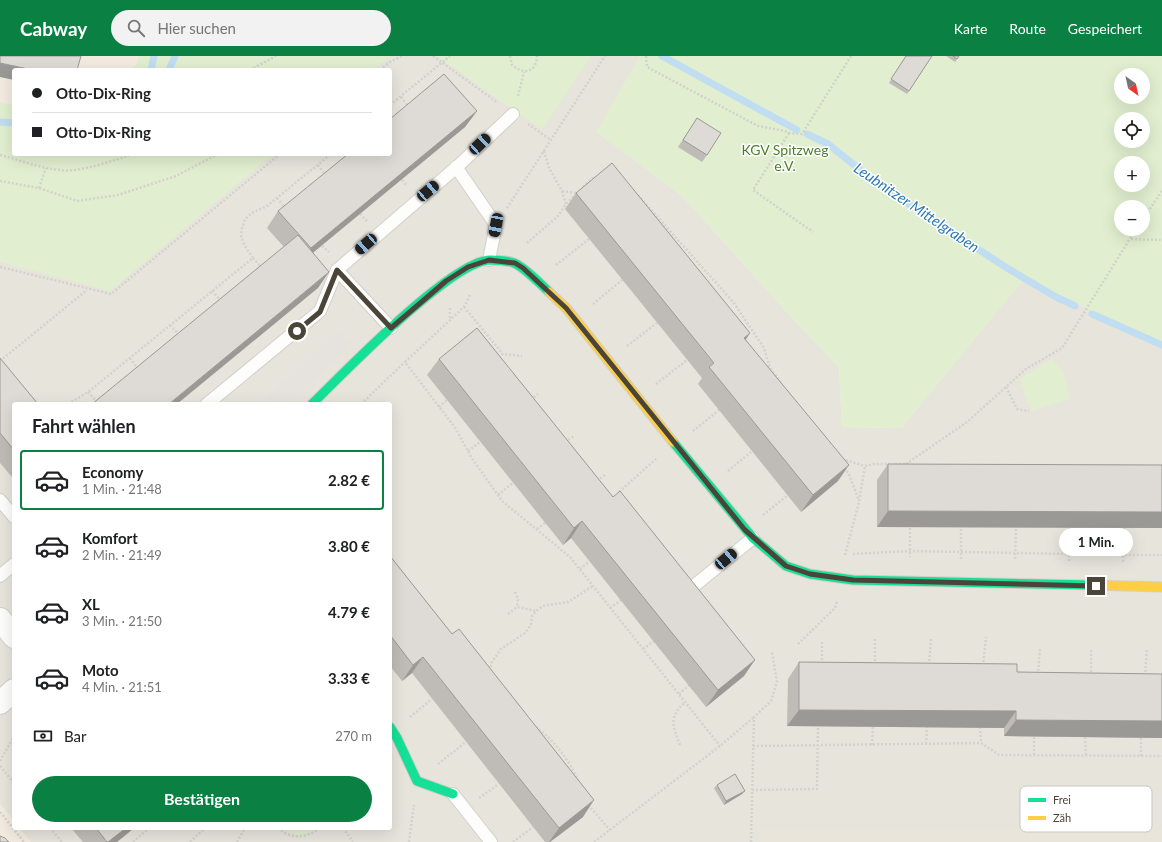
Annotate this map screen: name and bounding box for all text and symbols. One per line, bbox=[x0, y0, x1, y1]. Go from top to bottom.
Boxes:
search box bbox=[111, 10, 391, 46]
text: Cabway bbox=[20, 17, 87, 40]
icon: search bbox=[125, 17, 147, 39]
text: Hier suchen bbox=[157, 19, 236, 37]
text: Karte bbox=[954, 20, 987, 37]
text: Route bbox=[1009, 20, 1046, 37]
text: Gespeichert bbox=[1068, 20, 1142, 37]
north arrow bbox=[1114, 68, 1150, 104]
map controls bbox=[1114, 68, 1150, 236]
text: Otto-Dix-Ring bbox=[56, 84, 151, 102]
button: locate bbox=[1114, 112, 1150, 148]
text: Otto-Dix-Ring bbox=[56, 123, 151, 141]
car bbox=[467, 131, 493, 157]
park label: KGV Spitzweg e.V. bbox=[742, 141, 828, 174]
button: + bbox=[1114, 156, 1150, 192]
water label: Leubnitzer Mittelgraben bbox=[851, 158, 983, 256]
car bbox=[415, 179, 441, 203]
button: − bbox=[1114, 200, 1150, 236]
car bbox=[488, 212, 504, 238]
car bbox=[353, 232, 379, 256]
route start bbox=[288, 322, 306, 340]
text: Fahrt wählen bbox=[32, 415, 136, 437]
icon: car bbox=[34, 462, 70, 498]
text: Economy bbox=[82, 463, 143, 481]
text: 2.82 € bbox=[328, 471, 370, 489]
text: 1 Min. · 21:48 bbox=[82, 481, 162, 497]
icon: car bbox=[34, 528, 70, 564]
callout: 1 Min. bbox=[1059, 528, 1133, 556]
text: Komfort bbox=[82, 529, 138, 547]
text: 1 Min. bbox=[1078, 534, 1114, 550]
text: 3.80 € bbox=[328, 537, 370, 555]
text: 2 Min. · 21:49 bbox=[82, 547, 162, 563]
car bbox=[713, 547, 739, 571]
route end bbox=[1087, 577, 1105, 595]
icon: car bbox=[34, 594, 70, 630]
text: XL bbox=[82, 595, 100, 613]
text: 4.79 € bbox=[328, 603, 370, 621]
text: 3 Min. · 21:50 bbox=[82, 613, 162, 629]
icon: car bbox=[34, 660, 70, 696]
text: Moto bbox=[82, 661, 119, 679]
text: 3.33 € bbox=[328, 669, 370, 687]
text: 4 Min. · 21:51 bbox=[82, 679, 162, 695]
icon: cash bbox=[32, 725, 54, 747]
text: Bar bbox=[64, 727, 87, 745]
text: 270 m bbox=[335, 728, 372, 744]
button: Bestätigen bbox=[32, 776, 372, 822]
legend bbox=[1020, 786, 1152, 832]
text: Frei bbox=[1053, 793, 1071, 806]
text: Zäh bbox=[1053, 811, 1071, 824]

